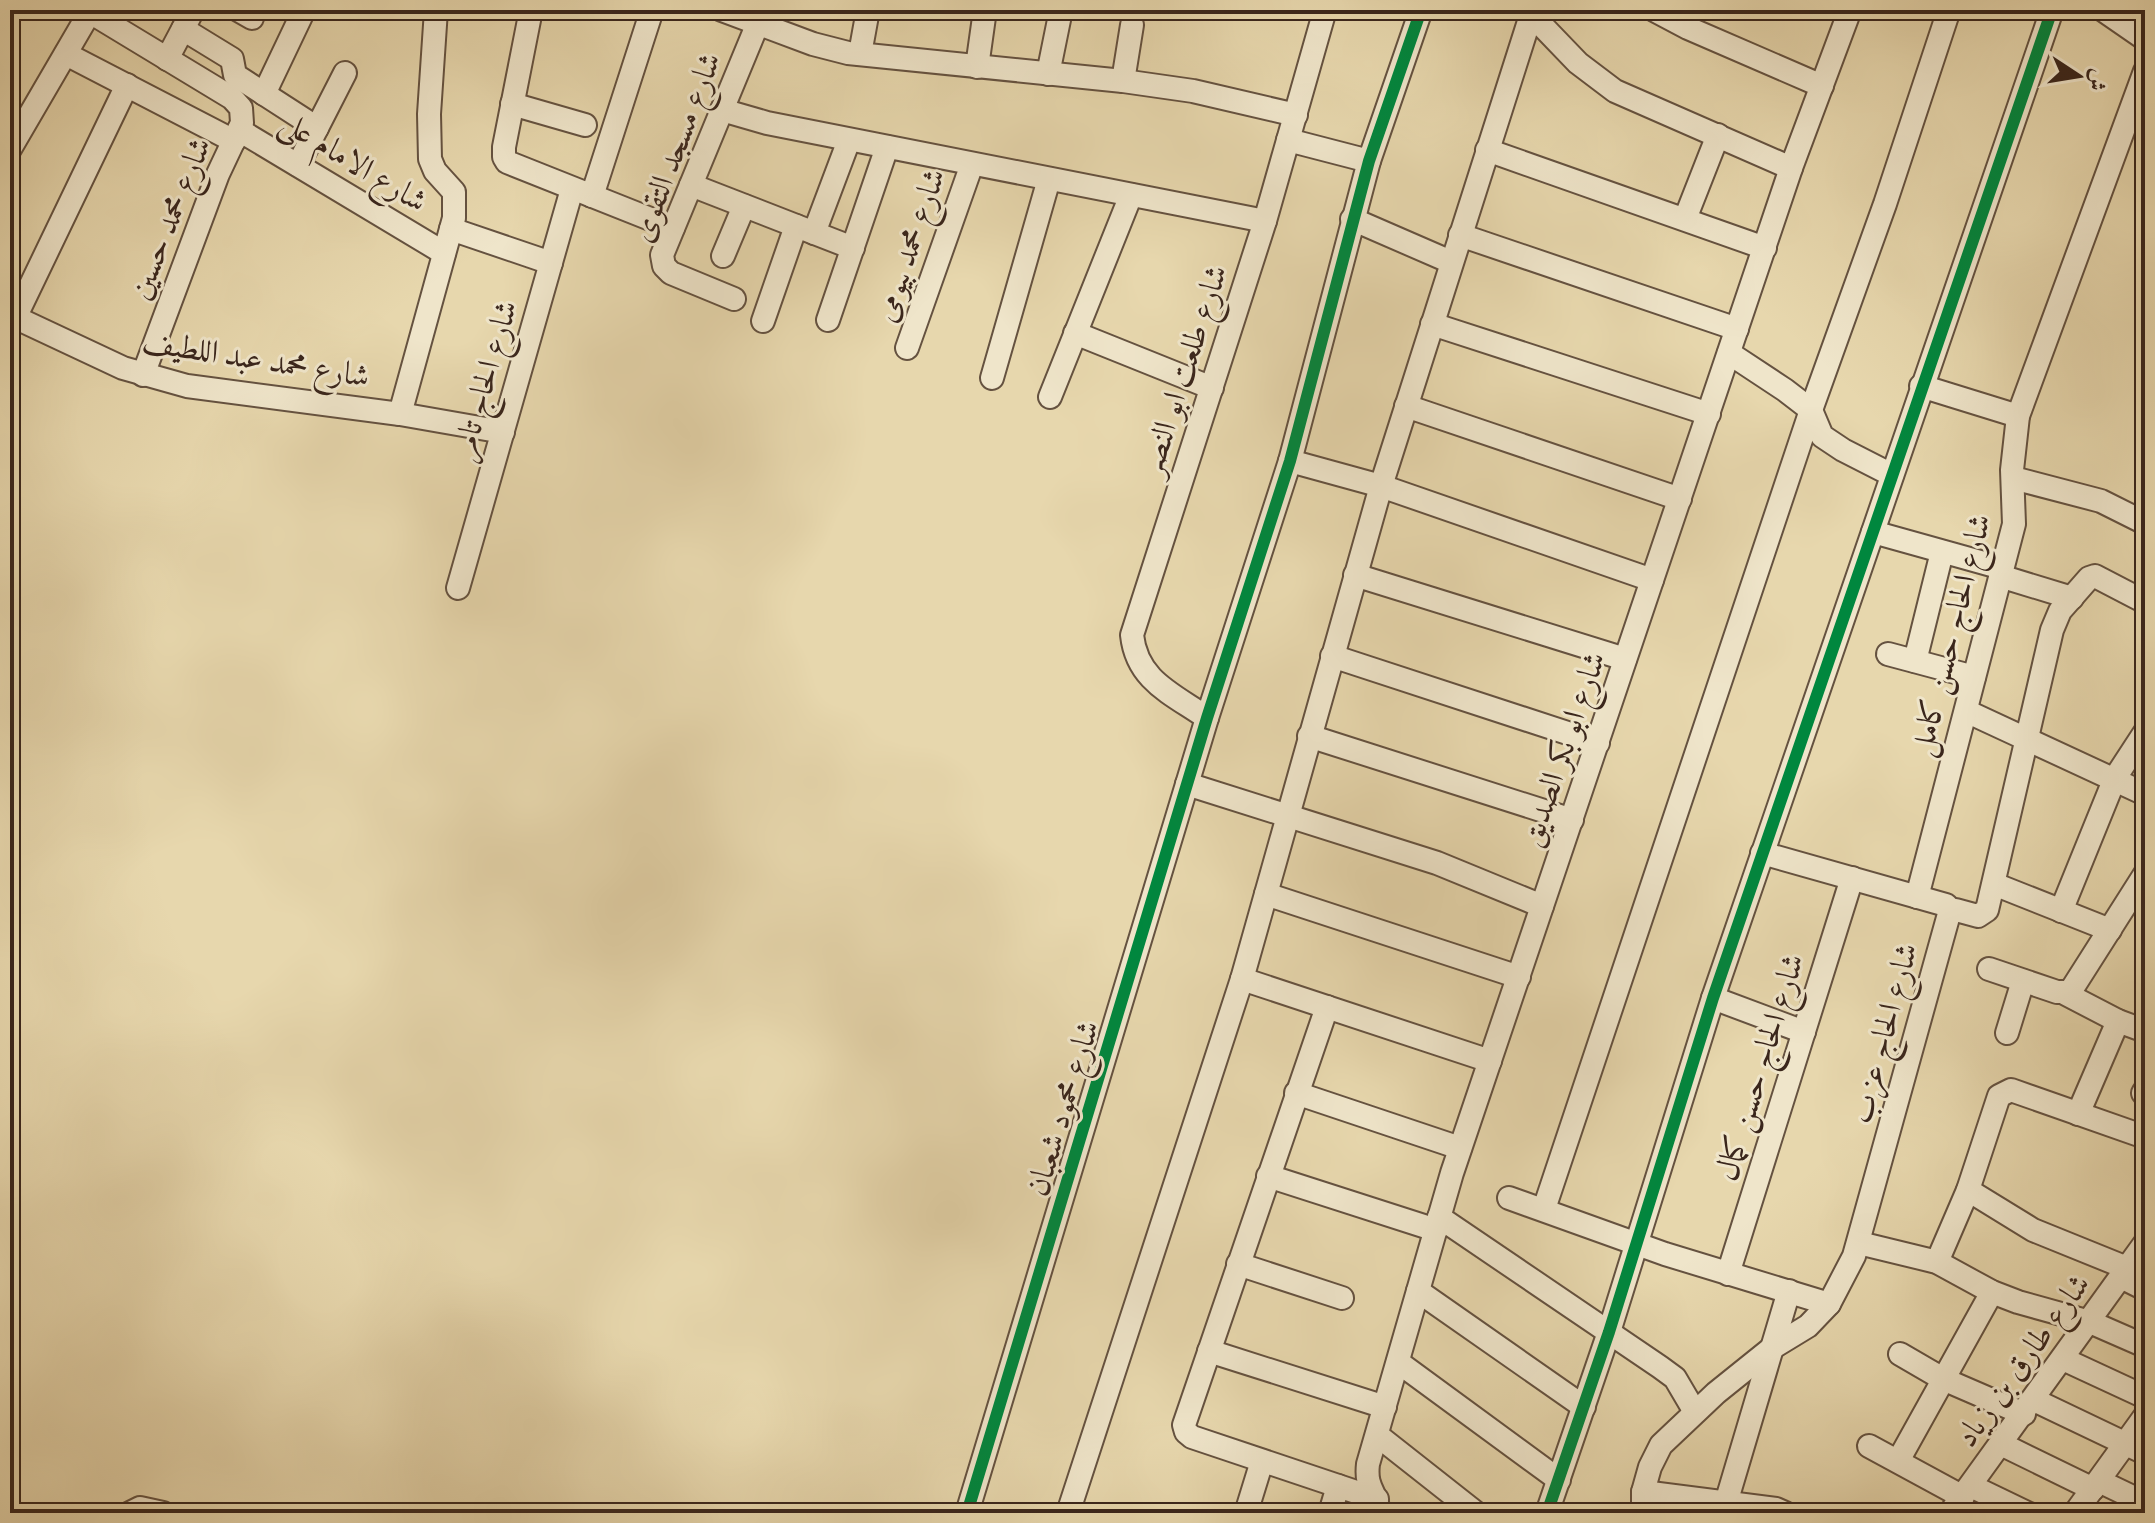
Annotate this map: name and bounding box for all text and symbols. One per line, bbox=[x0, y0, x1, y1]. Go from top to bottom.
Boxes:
north arrow bbox=[2039, 36, 2119, 116]
street label: شارع مسجد التقوى bbox=[621, 47, 736, 250]
text: ش bbox=[2083, 67, 2114, 94]
street label: شارع الامام على bbox=[269, 102, 434, 227]
street label: شارع محمد حسين bbox=[119, 131, 226, 307]
street label: شارع محمد بيومى bbox=[865, 163, 961, 329]
street label: شارع طلعت ابو النصر bbox=[1130, 260, 1243, 485]
street label: شارع الحاج تامر bbox=[443, 296, 534, 467]
street label: شارع محمد عبد اللطيف bbox=[138, 321, 372, 403]
street label: شارع الحاج حسن كامل bbox=[1902, 510, 2007, 762]
street label: شارع ابو بكر الصديق bbox=[1511, 646, 1621, 854]
street label: شارع الحاج عزب bbox=[1841, 939, 1934, 1130]
street label: شارع الحاج حسن كمال bbox=[1706, 949, 1820, 1188]
street label: شارع محمود شعبان bbox=[1017, 1016, 1114, 1203]
street label: شارع طارق بن زياد bbox=[1946, 1266, 2104, 1459]

